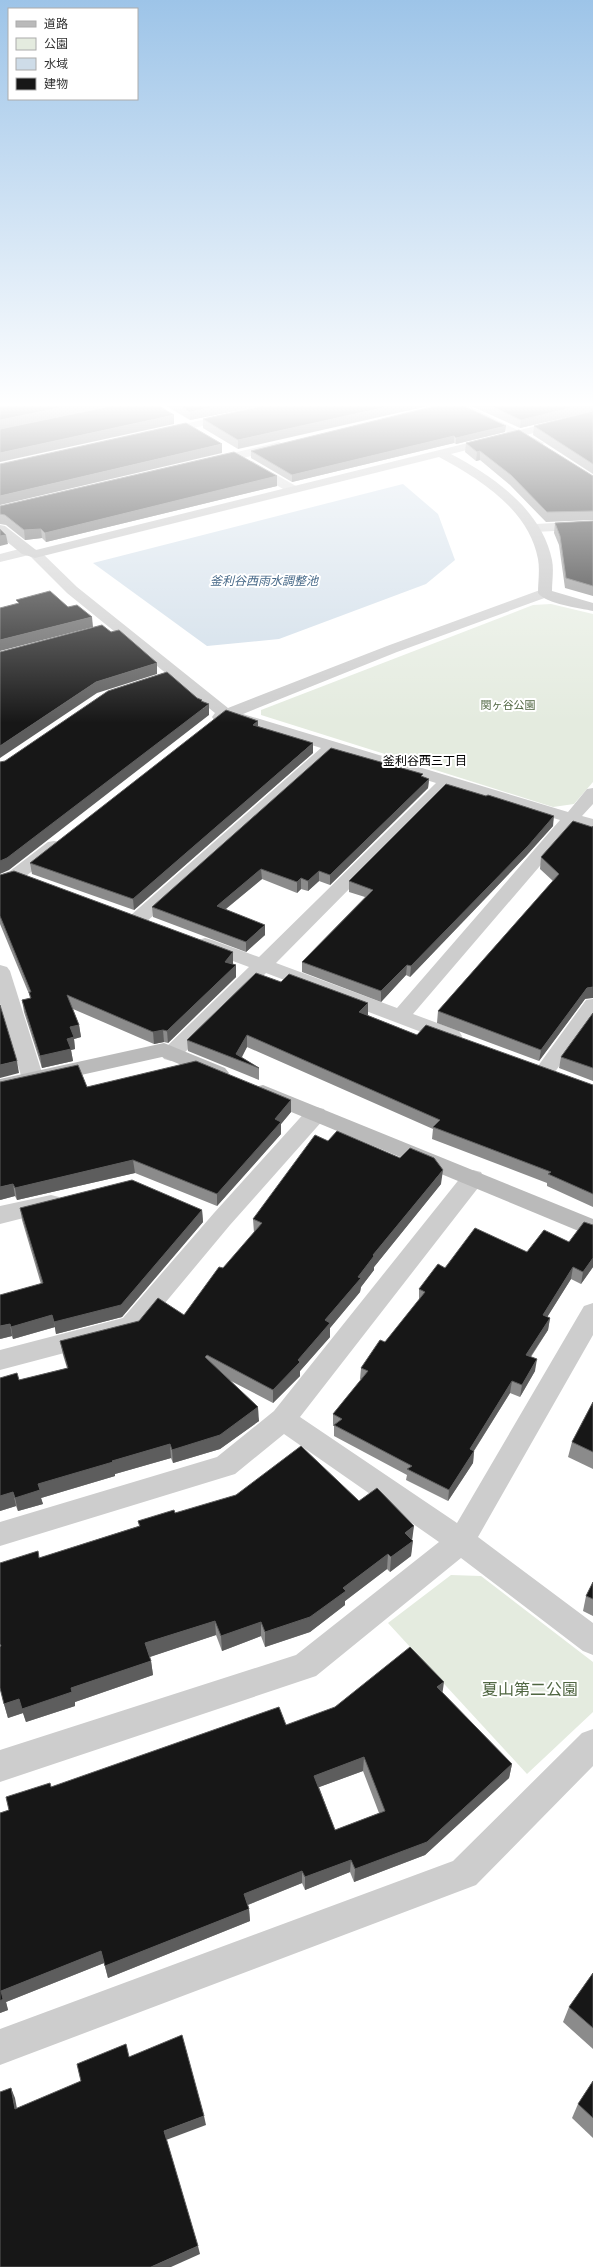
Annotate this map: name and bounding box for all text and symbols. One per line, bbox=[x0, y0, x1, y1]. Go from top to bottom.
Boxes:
legend bbox=[8, 8, 138, 100]
text: 道路 bbox=[44, 16, 68, 31]
text: 公園 bbox=[44, 36, 68, 51]
text: 水域 bbox=[44, 56, 68, 71]
text: 建物 bbox=[44, 76, 68, 91]
water label: 釜利谷西雨水調整池 bbox=[210, 573, 319, 588]
park label: 関ヶ谷公園 bbox=[481, 698, 536, 712]
district label: 釜利谷西三丁目 bbox=[383, 753, 467, 768]
park label: 夏山第二公園 bbox=[482, 1680, 578, 1699]

